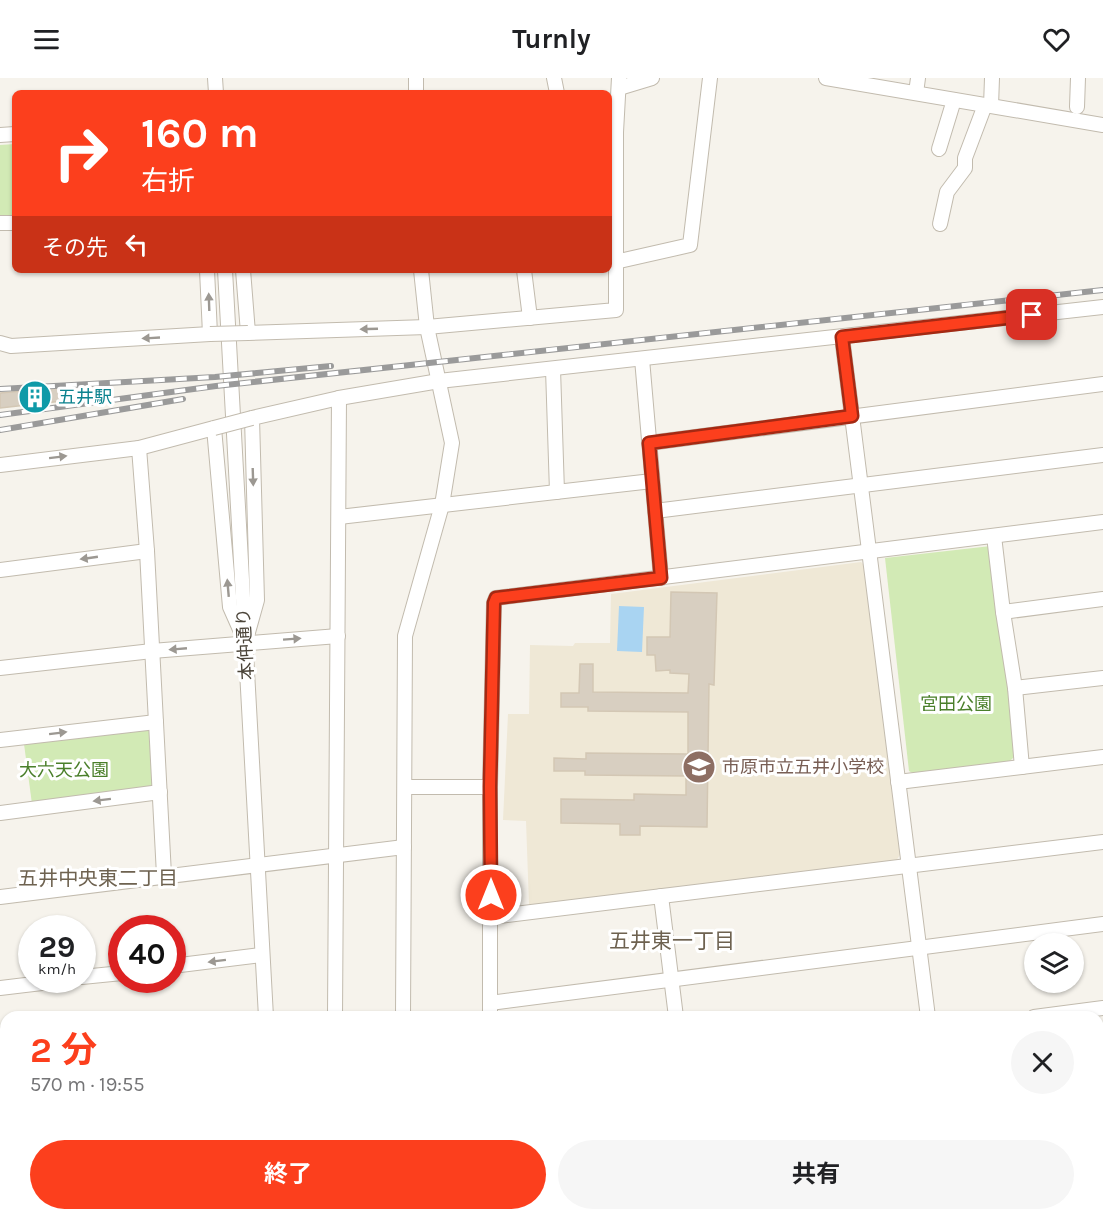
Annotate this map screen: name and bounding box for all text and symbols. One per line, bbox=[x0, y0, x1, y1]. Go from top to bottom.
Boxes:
icon: menu bbox=[30, 23, 63, 56]
text: Turnly bbox=[512, 23, 591, 55]
icon: heart bbox=[1040, 23, 1073, 56]
text: 160 m bbox=[141, 108, 259, 158]
icon: right bbox=[42, 114, 120, 192]
text: 右折 bbox=[141, 165, 195, 197]
icon: left bbox=[120, 228, 153, 261]
text: その先 bbox=[42, 235, 108, 261]
pin bbox=[1006, 289, 1057, 340]
one-way arrow bbox=[204, 293, 213, 312]
icon: arrive bbox=[1015, 298, 1048, 331]
one-way arrow bbox=[359, 324, 378, 333]
one-way arrow bbox=[142, 333, 161, 342]
building icon: 五井駅 bbox=[17, 379, 53, 415]
place label: 五井駅 bbox=[58, 386, 112, 408]
one-way arrow bbox=[49, 453, 68, 462]
one-way arrow bbox=[249, 467, 258, 486]
one-way arrow bbox=[79, 554, 98, 563]
one-way arrow bbox=[223, 578, 233, 597]
street label: 本仲通り bbox=[232, 607, 258, 681]
one-way arrow bbox=[282, 635, 301, 644]
one-way arrow bbox=[168, 644, 187, 654]
park label: 宮田公園 bbox=[920, 693, 992, 715]
one-way arrow bbox=[49, 729, 68, 738]
school or university icon: 市原市立五井小学校 bbox=[681, 749, 717, 785]
place label: 市原市立五井小学校 bbox=[722, 756, 884, 778]
park label: 大六天公園 bbox=[19, 759, 109, 781]
one-way arrow bbox=[93, 795, 112, 805]
position arrow bbox=[459, 863, 523, 927]
district label: 五井中央東二丁目 bbox=[18, 867, 178, 890]
speed limit sign: 40 bbox=[108, 915, 186, 993]
text: 29 bbox=[39, 929, 75, 965]
district label: 五井東一丁目 bbox=[609, 929, 735, 953]
map controls bbox=[1024, 933, 1084, 993]
button: layers bbox=[1024, 933, 1084, 993]
one-way arrow bbox=[207, 956, 226, 965]
text: km/h bbox=[38, 960, 76, 978]
text: 2 分 bbox=[30, 1029, 97, 1071]
button: close bbox=[1011, 1031, 1074, 1094]
text: 570 m · 19:55 bbox=[30, 1073, 144, 1096]
button: 終了 bbox=[30, 1140, 546, 1209]
button: 共有 bbox=[558, 1140, 1074, 1209]

